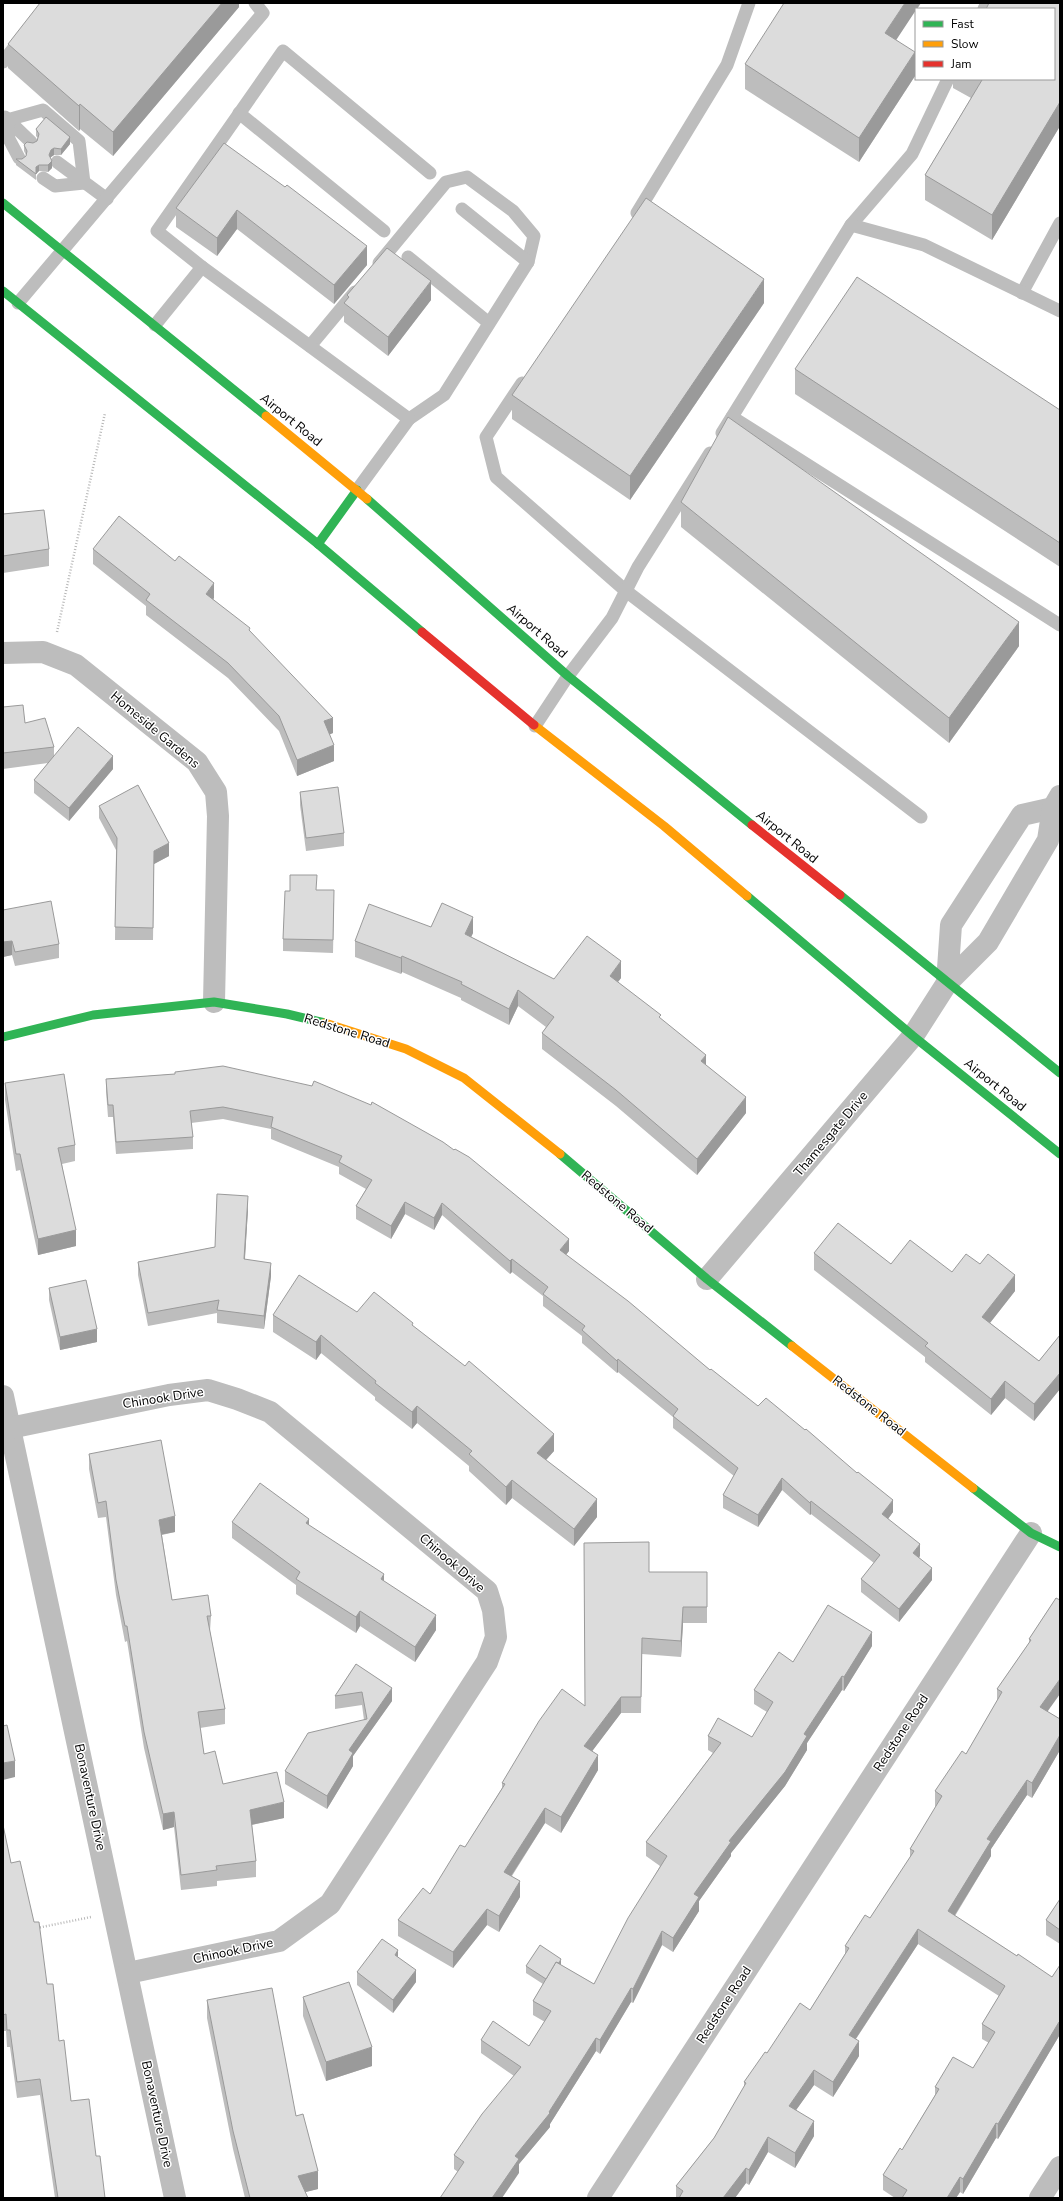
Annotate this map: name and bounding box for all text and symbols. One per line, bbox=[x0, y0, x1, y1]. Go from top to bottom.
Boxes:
legend bbox=[915, 8, 1055, 80]
text: Fast bbox=[951, 16, 974, 32]
text: Slow bbox=[951, 36, 979, 52]
text: Jam bbox=[950, 56, 972, 72]
street label: Airport Road bbox=[256, 389, 326, 451]
street label: Airport Road bbox=[503, 600, 571, 662]
street label: Homeside Gardens bbox=[107, 687, 203, 773]
street label: Airport Road bbox=[752, 806, 822, 868]
street label: Redstone Road bbox=[302, 1009, 392, 1053]
street label: Airport Road bbox=[960, 1054, 1030, 1116]
street label: Thamesgate Drive bbox=[790, 1087, 872, 1181]
street label: Redstone Road bbox=[577, 1167, 657, 1237]
street label: Redstone Road bbox=[828, 1372, 910, 1440]
street label: Chinook Drive bbox=[121, 1383, 205, 1413]
street label: Chinook Drive bbox=[415, 1529, 489, 1597]
street label: Redstone Road bbox=[869, 1691, 933, 1775]
street label: Bonaventure Drive bbox=[70, 1742, 110, 1852]
street label: Chinook Drive bbox=[191, 1934, 275, 1968]
street label: Redstone Road bbox=[692, 1963, 756, 2047]
street label: Bonaventure Drive bbox=[137, 2059, 177, 2169]

